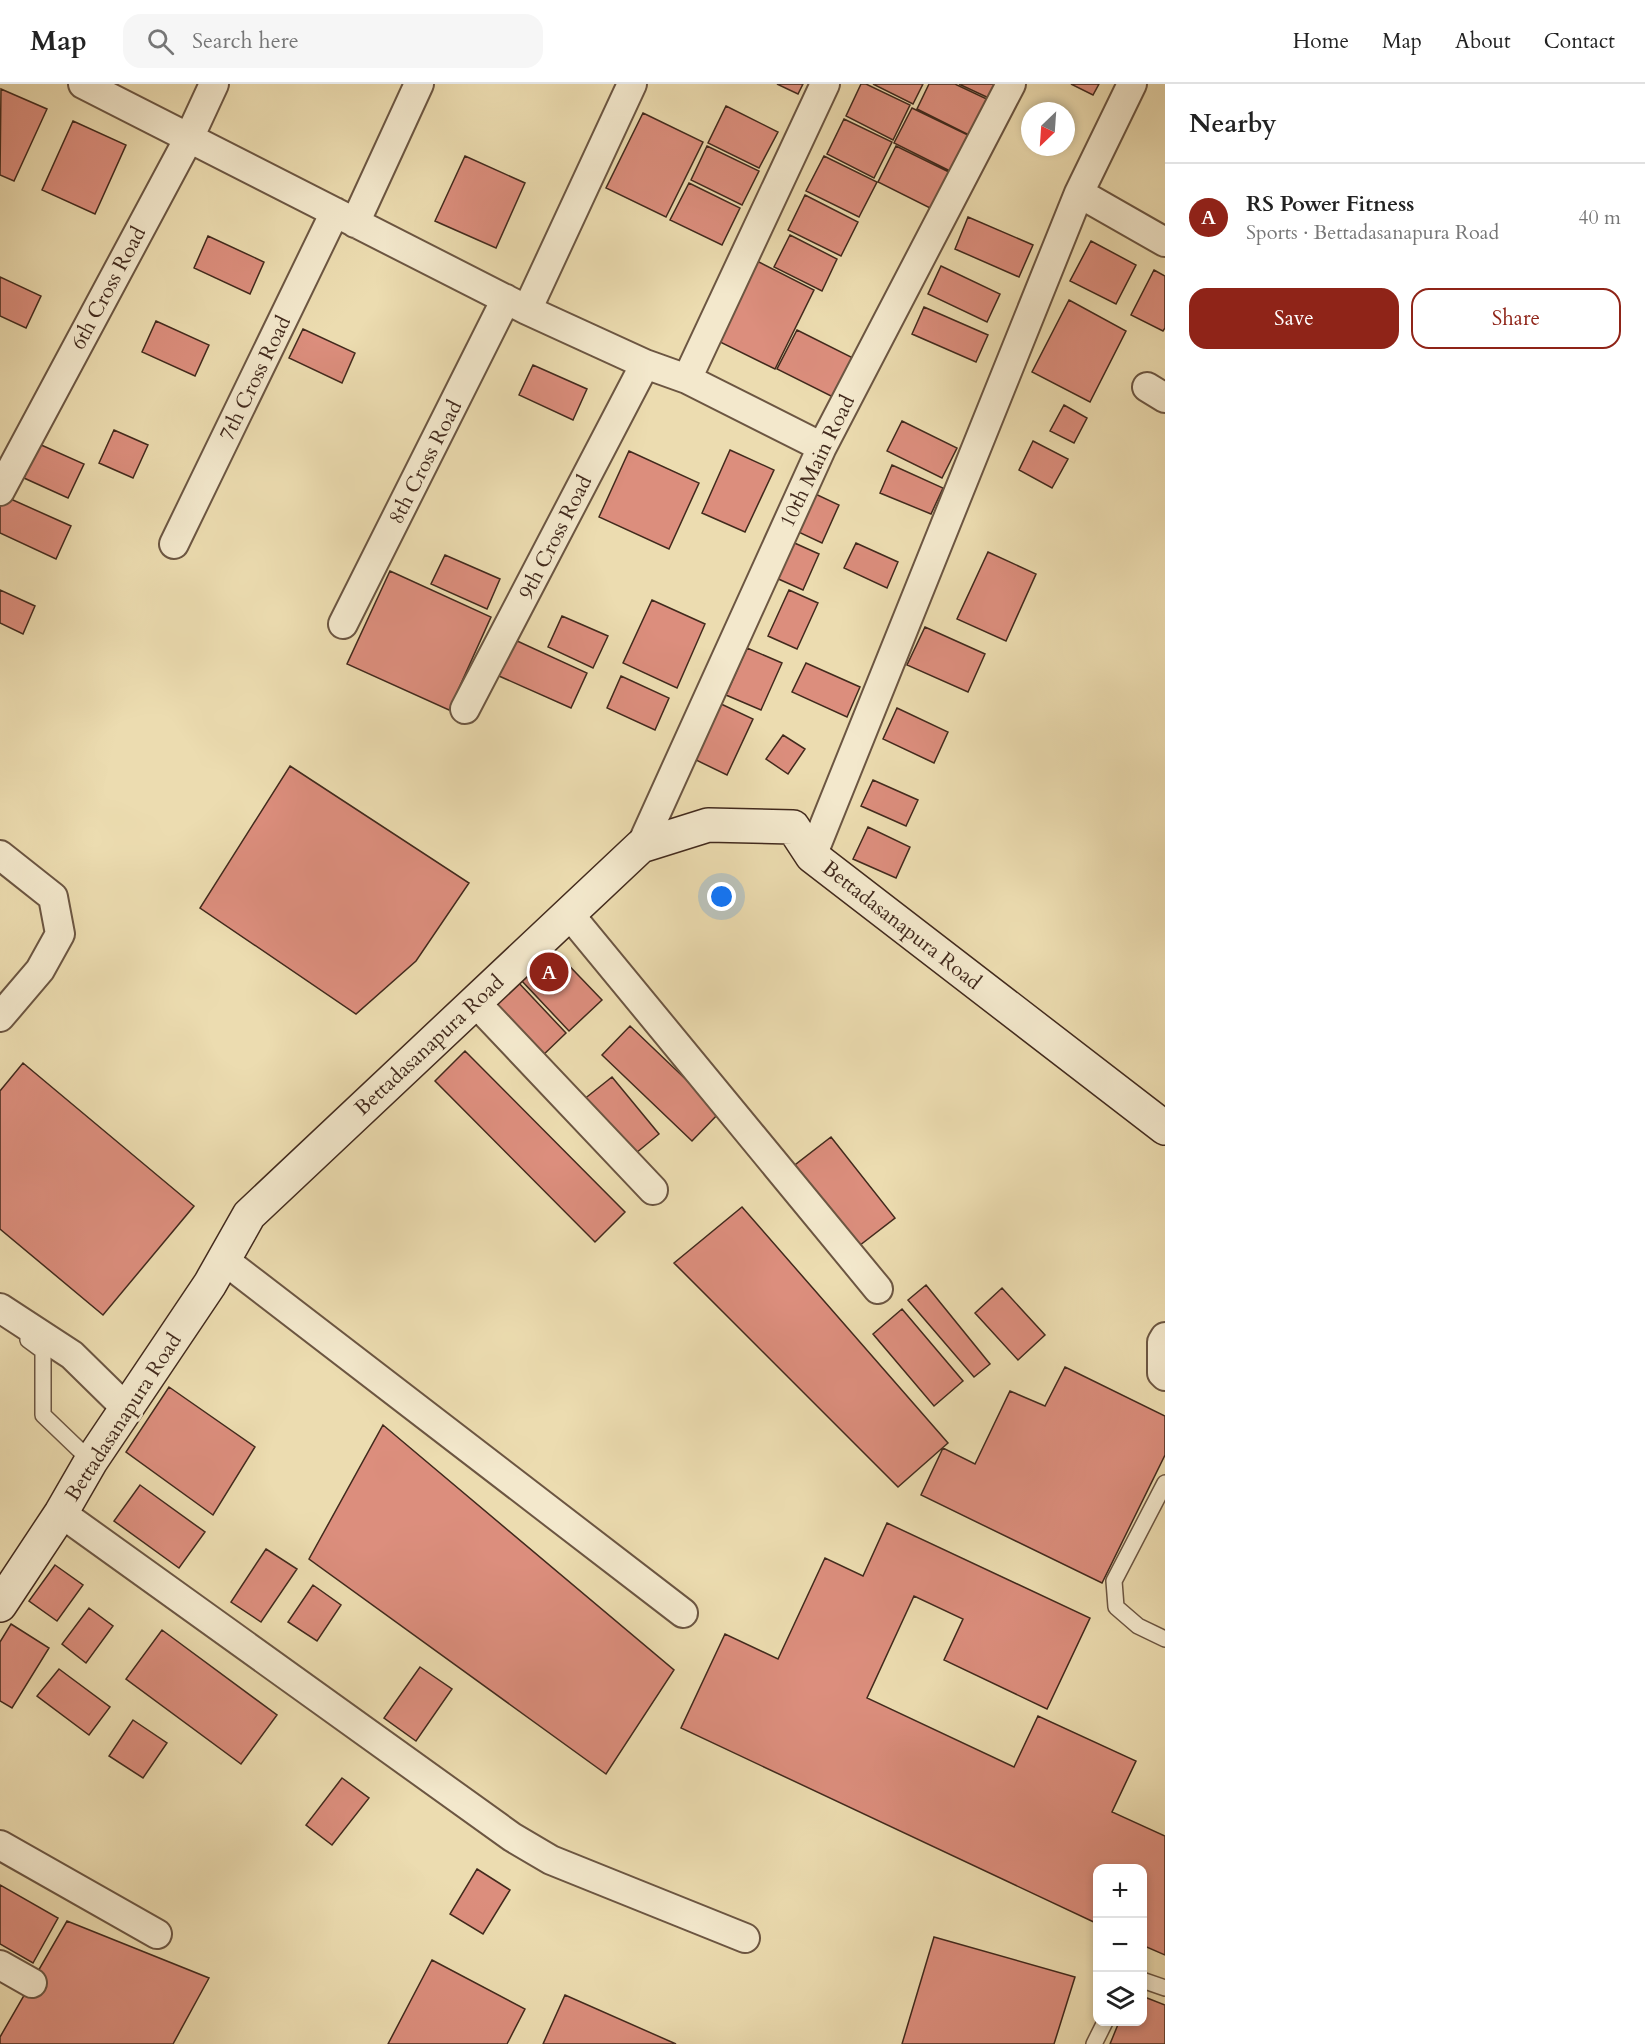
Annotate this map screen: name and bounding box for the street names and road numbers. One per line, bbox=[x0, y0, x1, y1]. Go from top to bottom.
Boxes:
street label: 6th Cross Road bbox=[64, 222, 153, 355]
street label: 7th Cross Road bbox=[213, 311, 298, 445]
street label: 10th Main Road bbox=[773, 390, 862, 532]
street label: 8th Cross Road bbox=[382, 395, 469, 529]
street label: 9th Cross Road bbox=[512, 470, 599, 604]
street label: Bettadasanapura Road bbox=[816, 854, 987, 997]
street label: Bettadasanapura Road bbox=[348, 968, 510, 1122]
street label: Bettadasanapura Road bbox=[58, 1328, 189, 1507]

